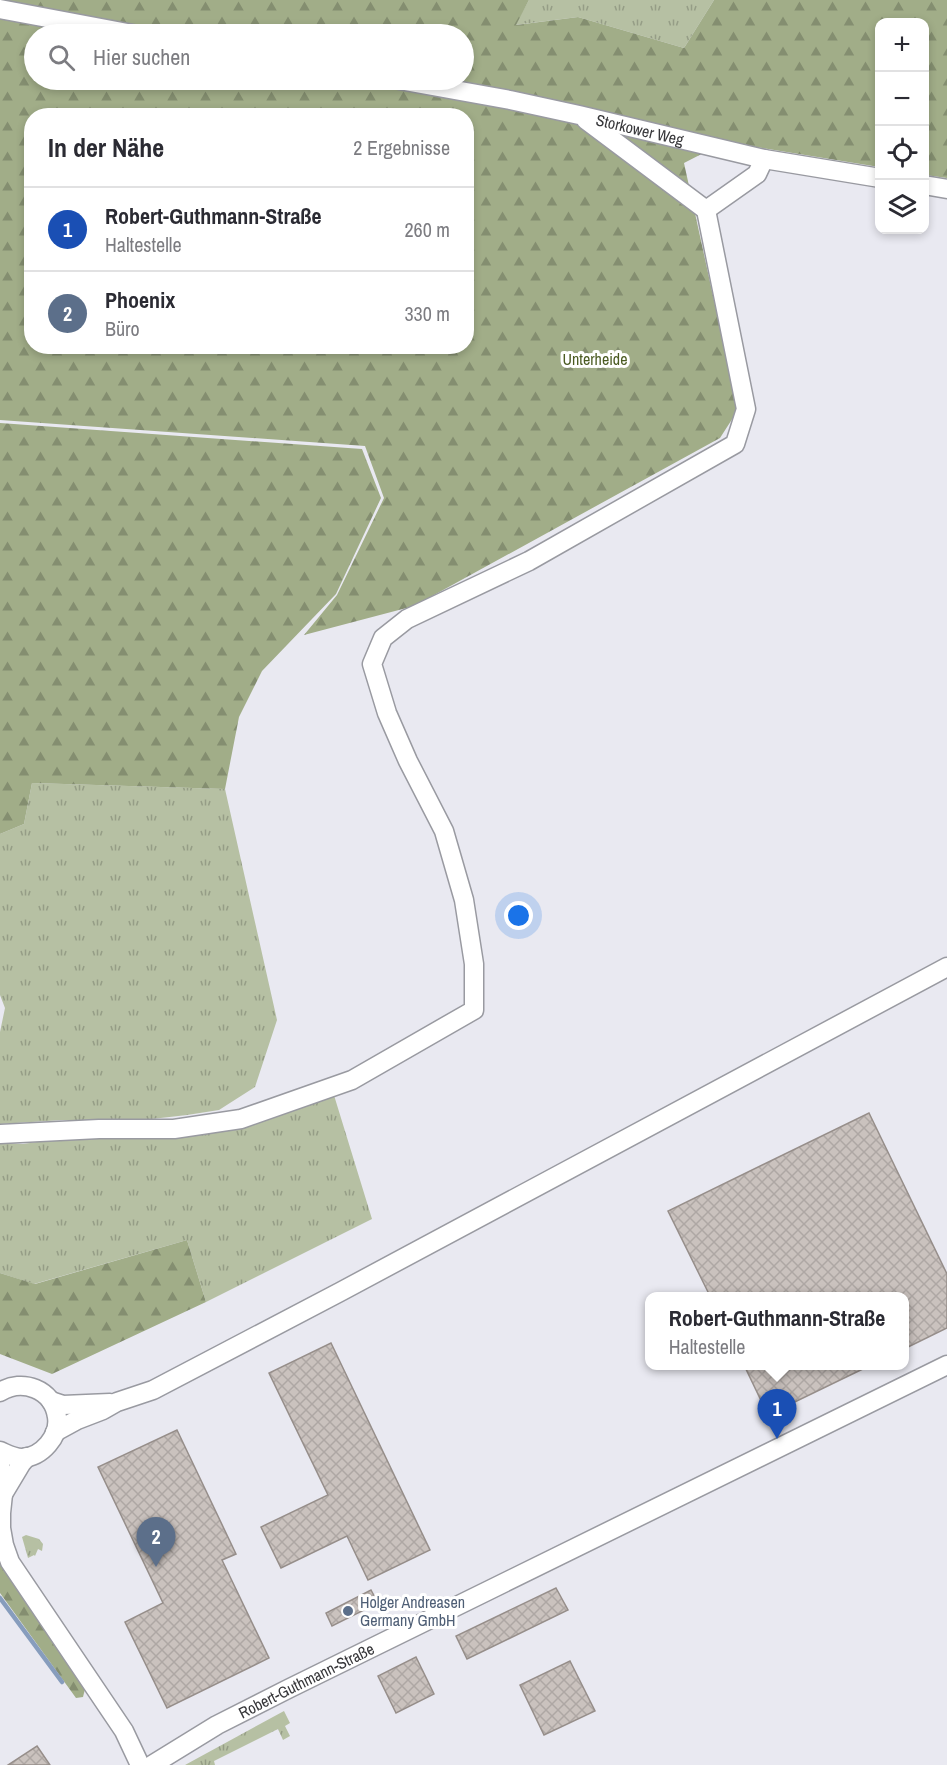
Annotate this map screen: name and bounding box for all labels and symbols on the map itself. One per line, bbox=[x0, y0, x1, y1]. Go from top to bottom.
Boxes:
street label: Storkower Weg bbox=[594, 108, 687, 151]
park label: Unterheide bbox=[563, 348, 627, 370]
your location bbox=[504, 901, 533, 930]
pin: 1 bbox=[758, 1390, 796, 1439]
pin: 2 bbox=[136, 1518, 176, 1567]
place label: Holger Andreasen Germany GmbH bbox=[360, 1591, 465, 1631]
marker: Holger Andreasen Germany GmbH bbox=[341, 1604, 355, 1618]
street label: Robert-Guthmann-Straße bbox=[235, 1637, 378, 1723]

